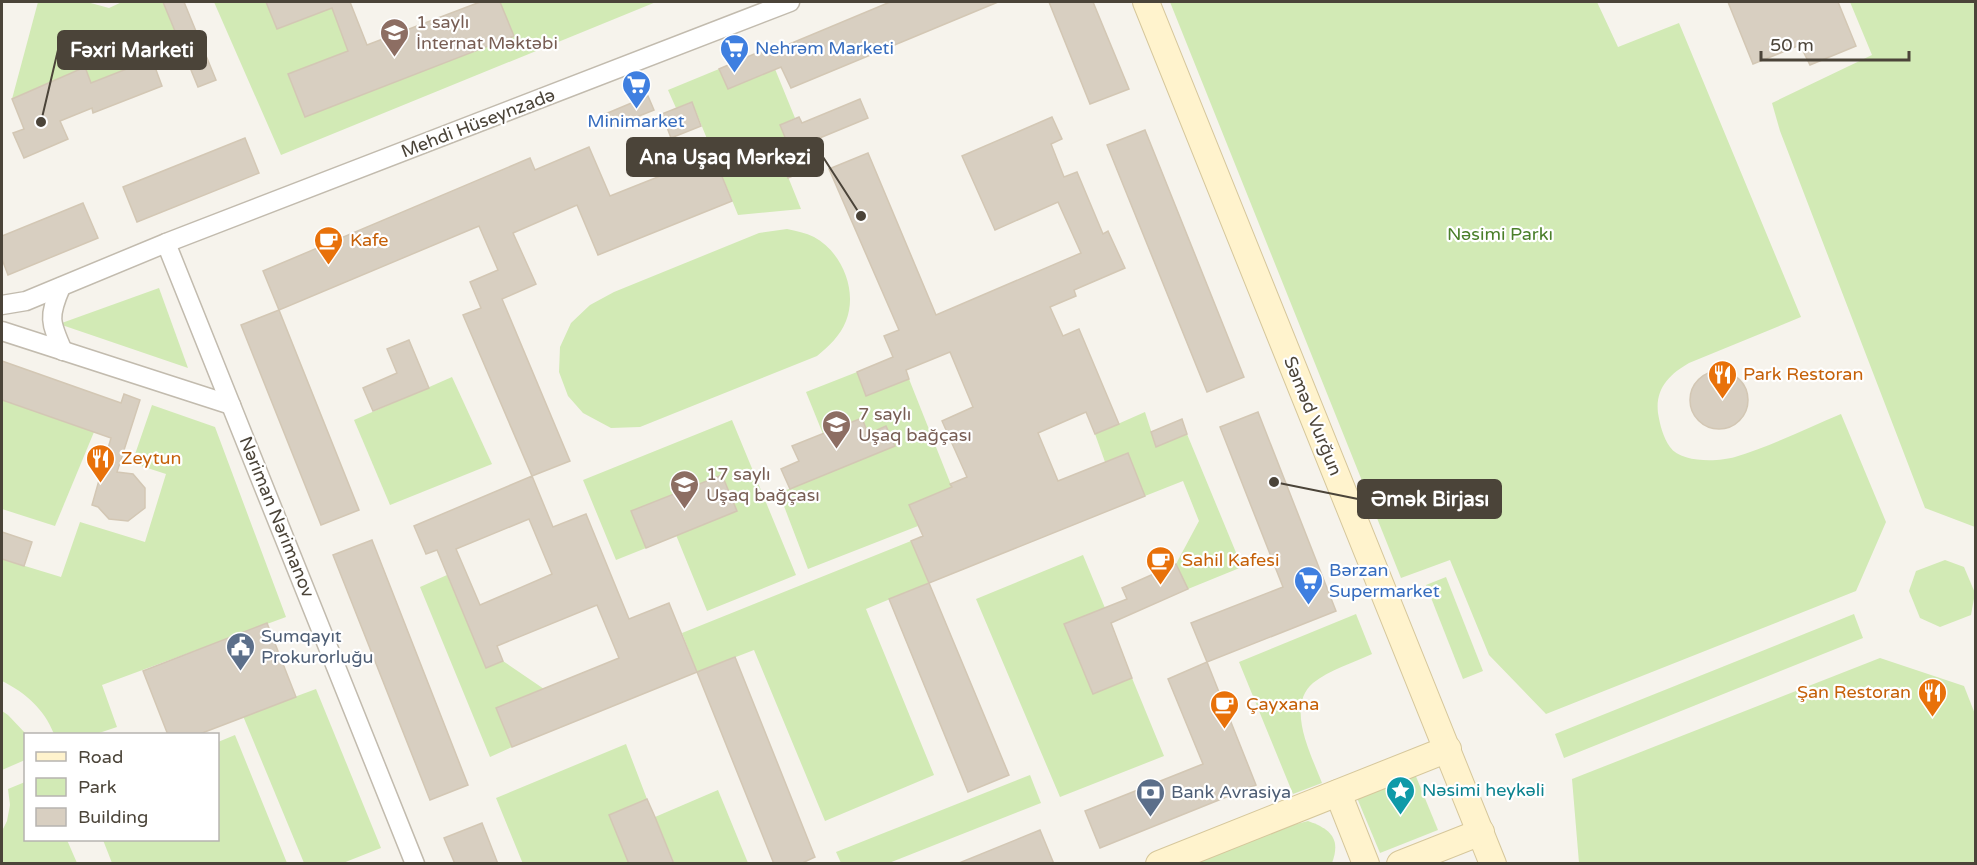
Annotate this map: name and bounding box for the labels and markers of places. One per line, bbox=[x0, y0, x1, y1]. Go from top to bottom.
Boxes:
place label: 1 saylı İnternat Məktəbi bbox=[416, 11, 558, 54]
school or university icon: 1 saylı İnternat Məktəbi bbox=[379, 16, 411, 58]
callout: Fəxri Marketi bbox=[58, 31, 206, 69]
supermarket icon: Nehrəm Marketi bbox=[718, 32, 750, 74]
place label: Nehrəm Marketi bbox=[755, 37, 894, 59]
supermarket icon: Minimarket bbox=[620, 68, 652, 110]
place label: Minimarket bbox=[587, 110, 685, 132]
callout: Ana Uşaq Mərkəzi bbox=[627, 138, 823, 176]
cafe icon: Kafe bbox=[313, 224, 345, 266]
place label: Kafe bbox=[350, 229, 388, 251]
restaurant icon: Park Restoran bbox=[1706, 358, 1738, 400]
place label: Park Restoran bbox=[1743, 363, 1863, 385]
place label: 7 saylı Uşaq bağçası bbox=[858, 403, 972, 446]
school or university icon: 7 saylı Uşaq bağçası bbox=[821, 408, 853, 450]
restaurant icon: Zeytun bbox=[84, 442, 116, 484]
place label: Zeytun bbox=[121, 447, 181, 469]
place label: 17 saylı Uşaq bağçası bbox=[706, 463, 820, 506]
school or university icon: 17 saylı Uşaq bağçası bbox=[669, 468, 701, 510]
callout: Əmək Birjası bbox=[1358, 480, 1501, 518]
cafe icon: Sahil Kafesi bbox=[1145, 544, 1177, 586]
place label: Sahil Kafesi bbox=[1182, 549, 1279, 571]
place label: Bərzan Supermarket bbox=[1329, 559, 1440, 602]
supermarket icon: Bərzan Supermarket bbox=[1292, 564, 1324, 606]
place label: Sumqayıt Prokurorluğu bbox=[261, 625, 374, 668]
public building icon: Sumqayıt Prokurorluğu bbox=[224, 630, 256, 672]
restaurant icon: Şan Restoran bbox=[1916, 676, 1948, 718]
place label: Şan Restoran bbox=[1797, 681, 1911, 703]
cafe icon: Çayxana bbox=[1209, 688, 1241, 730]
place label: Çayxana bbox=[1246, 693, 1319, 715]
place icon: Nəsimi heykəli bbox=[1385, 774, 1417, 816]
bank icon: Bank Avrasiya bbox=[1134, 776, 1166, 818]
place label: Nəsimi heykəli bbox=[1422, 779, 1545, 801]
place label: Bank Avrasiya bbox=[1171, 781, 1291, 803]

